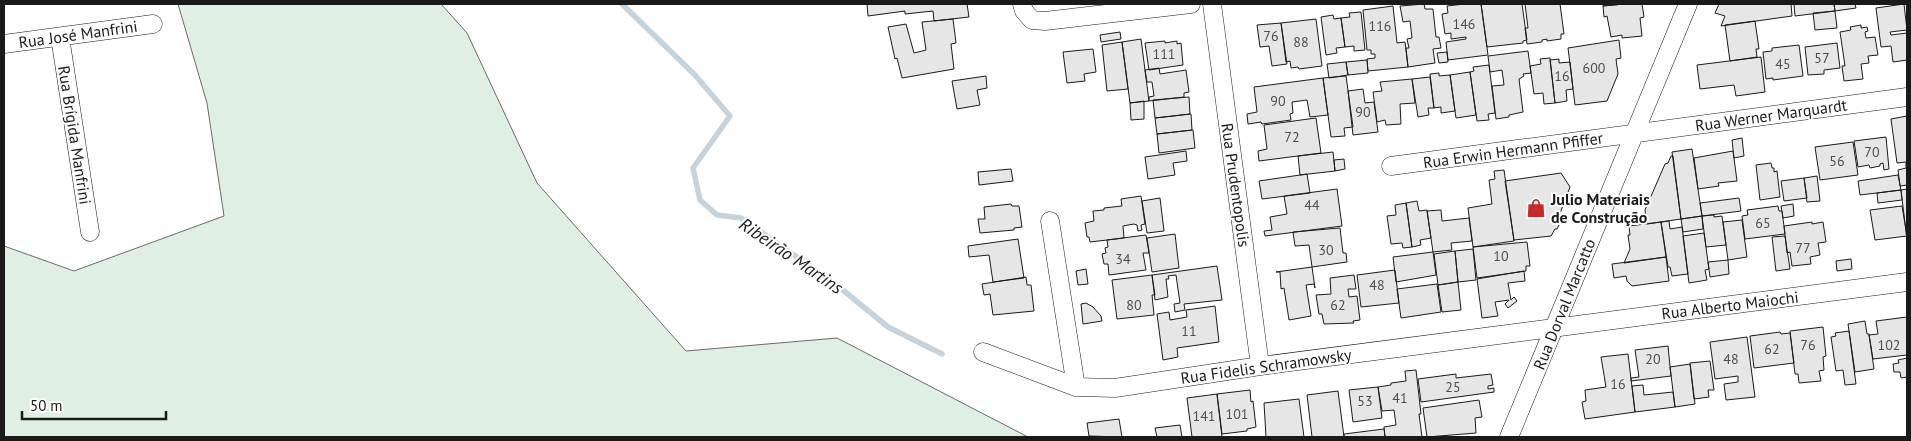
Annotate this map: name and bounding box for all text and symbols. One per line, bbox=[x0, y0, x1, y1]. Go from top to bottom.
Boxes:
house number: 146 bbox=[1453, 15, 1475, 33]
street label: Rua José Manfrini bbox=[17, 16, 139, 52]
house number: 116 bbox=[1369, 17, 1391, 35]
house number: 76 bbox=[1263, 27, 1279, 45]
house number: 88 bbox=[1293, 33, 1309, 51]
house number: 111 bbox=[1153, 45, 1175, 63]
house number: 57 bbox=[1814, 49, 1830, 67]
house number: 45 bbox=[1775, 55, 1791, 73]
house number: 600 bbox=[1583, 59, 1606, 77]
street label: Rua Brígida Manfrini bbox=[54, 64, 96, 206]
house number: 16 bbox=[1554, 67, 1570, 85]
house number: 90 bbox=[1270, 92, 1286, 110]
street label: Rua Werner Marquardt bbox=[1694, 94, 1849, 136]
house number: 90 bbox=[1355, 103, 1371, 121]
street label: Rua Prudentopolis bbox=[1217, 122, 1255, 248]
street label: Rua Erwin Hermann Pfiffer bbox=[1422, 127, 1605, 173]
house number: 72 bbox=[1284, 128, 1300, 146]
house number: 70 bbox=[1864, 143, 1880, 161]
house number: 56 bbox=[1829, 152, 1845, 170]
place label: Julio Materiais de Construção bbox=[1550, 189, 1650, 227]
house number: 44 bbox=[1304, 196, 1320, 214]
shop icon: Julio Materiais de Construção bbox=[1525, 197, 1547, 219]
water label: Ribeirão Martins bbox=[735, 212, 848, 299]
house number: 65 bbox=[1755, 214, 1771, 232]
street label: Rua Dorval Marcatto bbox=[1529, 235, 1599, 373]
house number: 77 bbox=[1795, 239, 1811, 257]
house number: 30 bbox=[1318, 241, 1334, 259]
house number: 10 bbox=[1493, 247, 1509, 265]
house number: 34 bbox=[1115, 250, 1131, 268]
house number: 48 bbox=[1369, 276, 1385, 294]
street label: Rua Alberto Maiochi bbox=[1660, 287, 1800, 323]
house number: 80 bbox=[1126, 296, 1142, 314]
house number: 62 bbox=[1330, 296, 1346, 314]
house number: 11 bbox=[1181, 322, 1197, 340]
house number: 76 bbox=[1800, 336, 1816, 354]
house number: 102 bbox=[1878, 336, 1900, 354]
house number: 62 bbox=[1764, 340, 1780, 358]
street label: Rua Fidelis Schramowsky bbox=[1179, 344, 1353, 388]
house number: 20 bbox=[1645, 350, 1661, 368]
house number: 48 bbox=[1723, 350, 1739, 368]
house number: 16 bbox=[1610, 375, 1626, 393]
house number: 25 bbox=[1445, 378, 1461, 396]
scale bar bbox=[22, 388, 166, 420]
house number: 41 bbox=[1392, 389, 1408, 407]
house number: 53 bbox=[1357, 392, 1373, 410]
text: 50 m bbox=[30, 396, 63, 415]
house number: 101 bbox=[1226, 405, 1248, 423]
house number: 141 bbox=[1193, 407, 1215, 425]

